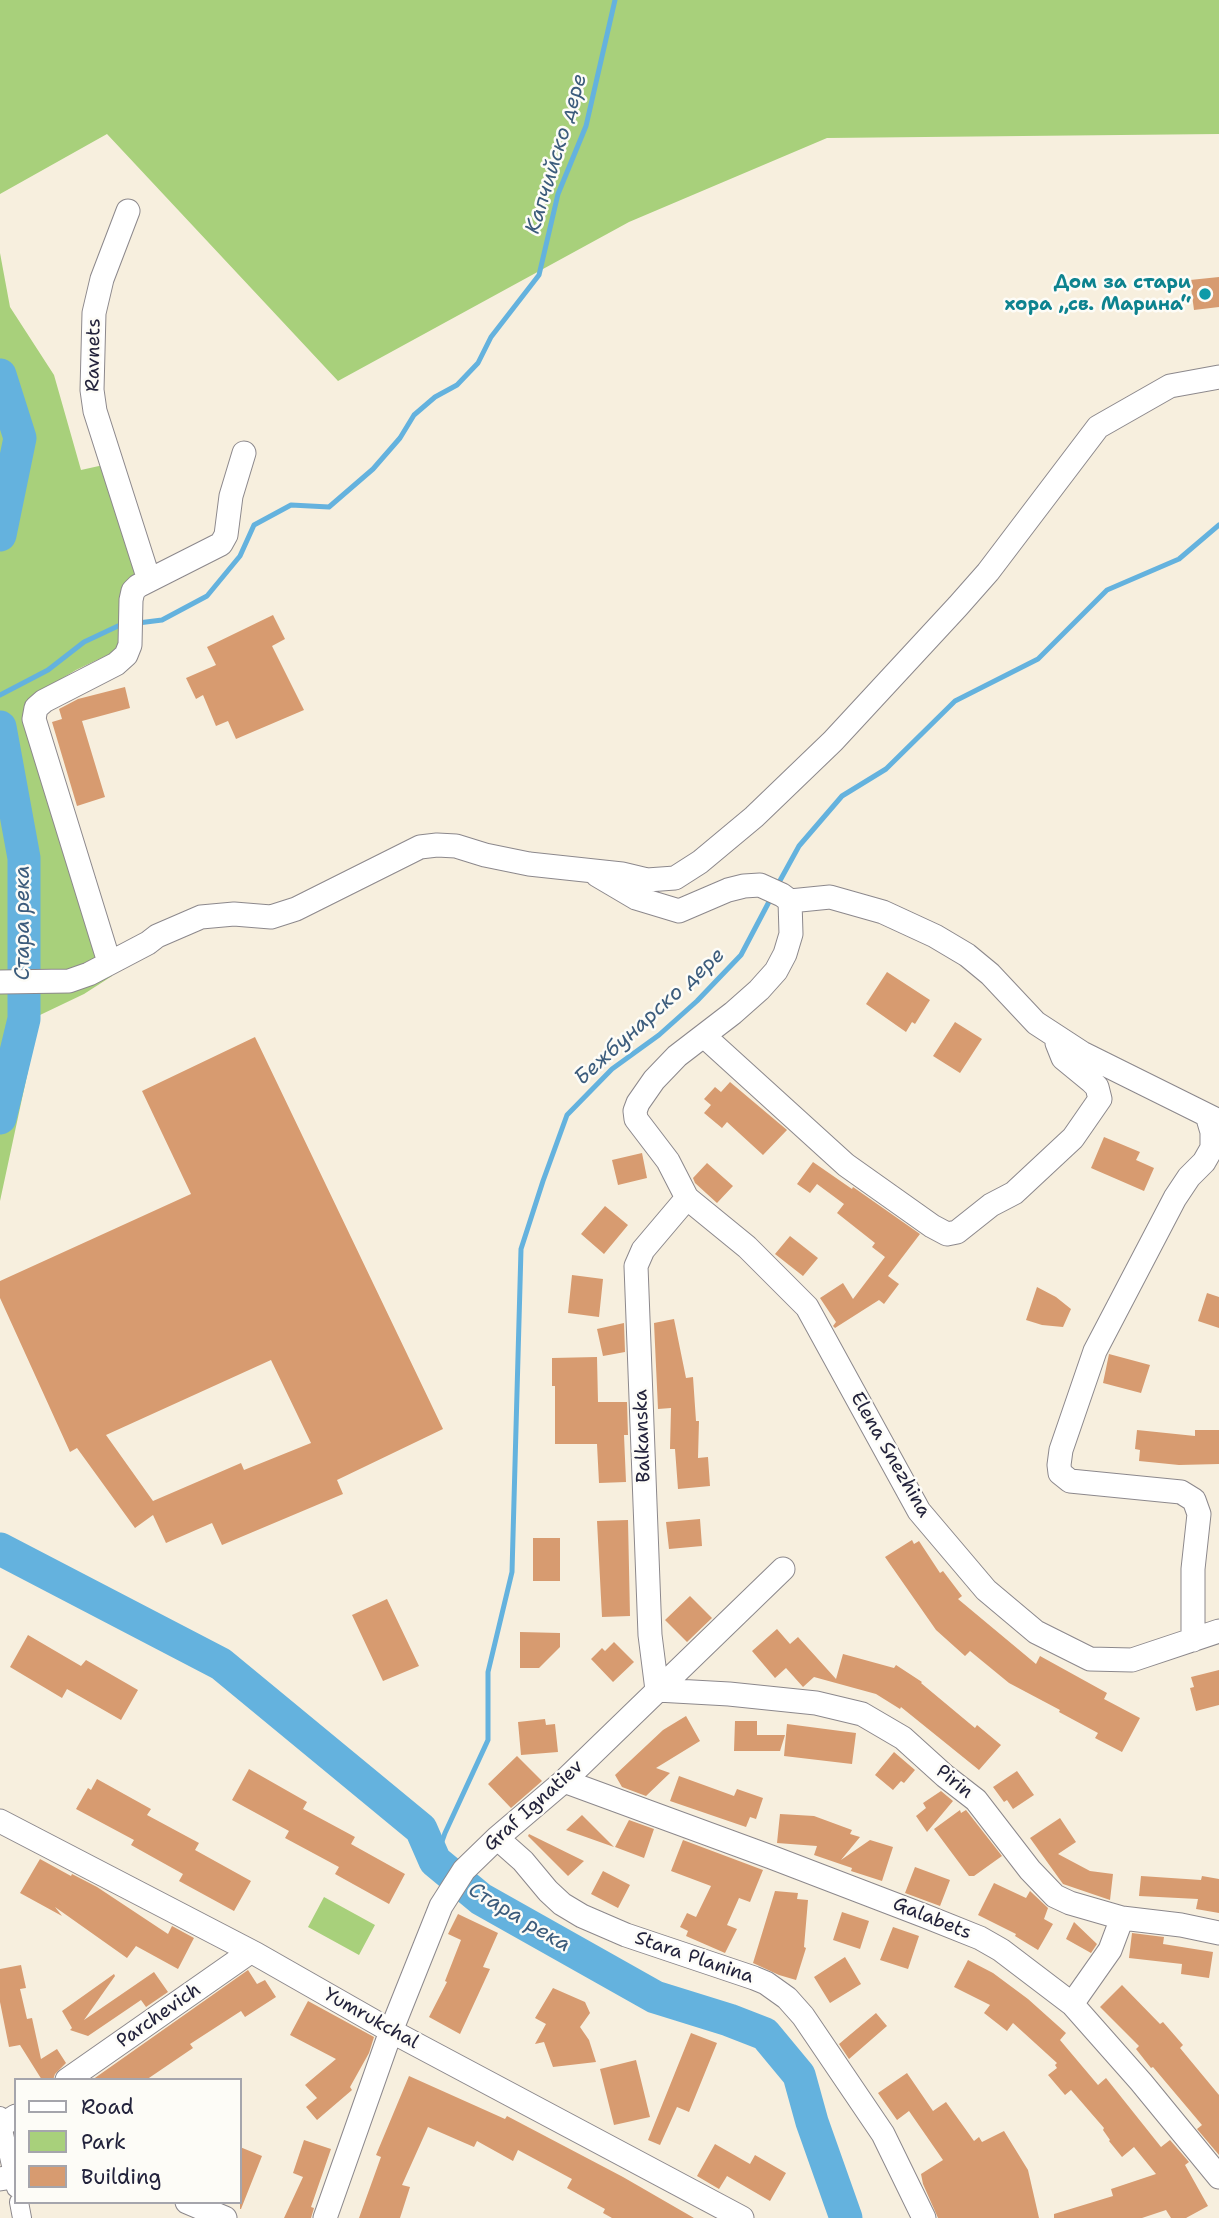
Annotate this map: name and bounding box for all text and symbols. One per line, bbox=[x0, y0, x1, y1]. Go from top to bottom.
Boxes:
water label: Капчийско дере bbox=[521, 71, 593, 237]
place label: Дом за стари хора „св. Марина“ bbox=[1004, 272, 1191, 316]
marker: Дом за стари хора „св. Марина“ bbox=[1197, 286, 1213, 302]
street label: Ravnets bbox=[82, 318, 106, 392]
water label: Стара река bbox=[11, 865, 37, 981]
water label: Бежбунарско дере bbox=[570, 943, 730, 1091]
street label: Elena Snezhina bbox=[845, 1388, 935, 1522]
street label: Balkanska bbox=[630, 1389, 656, 1483]
street label: Graf Ignatiev bbox=[480, 1756, 588, 1856]
street label: Pirin bbox=[931, 1760, 977, 1804]
water label: Стара река bbox=[463, 1878, 575, 1958]
street label: Galabets bbox=[889, 1893, 975, 1945]
street label: Stara Planina bbox=[632, 1927, 756, 1989]
street label: Parchevich bbox=[113, 1979, 205, 2053]
street label: Yumrukchal bbox=[320, 1984, 422, 2054]
legend bbox=[14, 2078, 242, 2204]
text: Road bbox=[81, 2093, 134, 2121]
text: Park bbox=[81, 2128, 126, 2156]
text: Building bbox=[81, 2163, 161, 2191]

